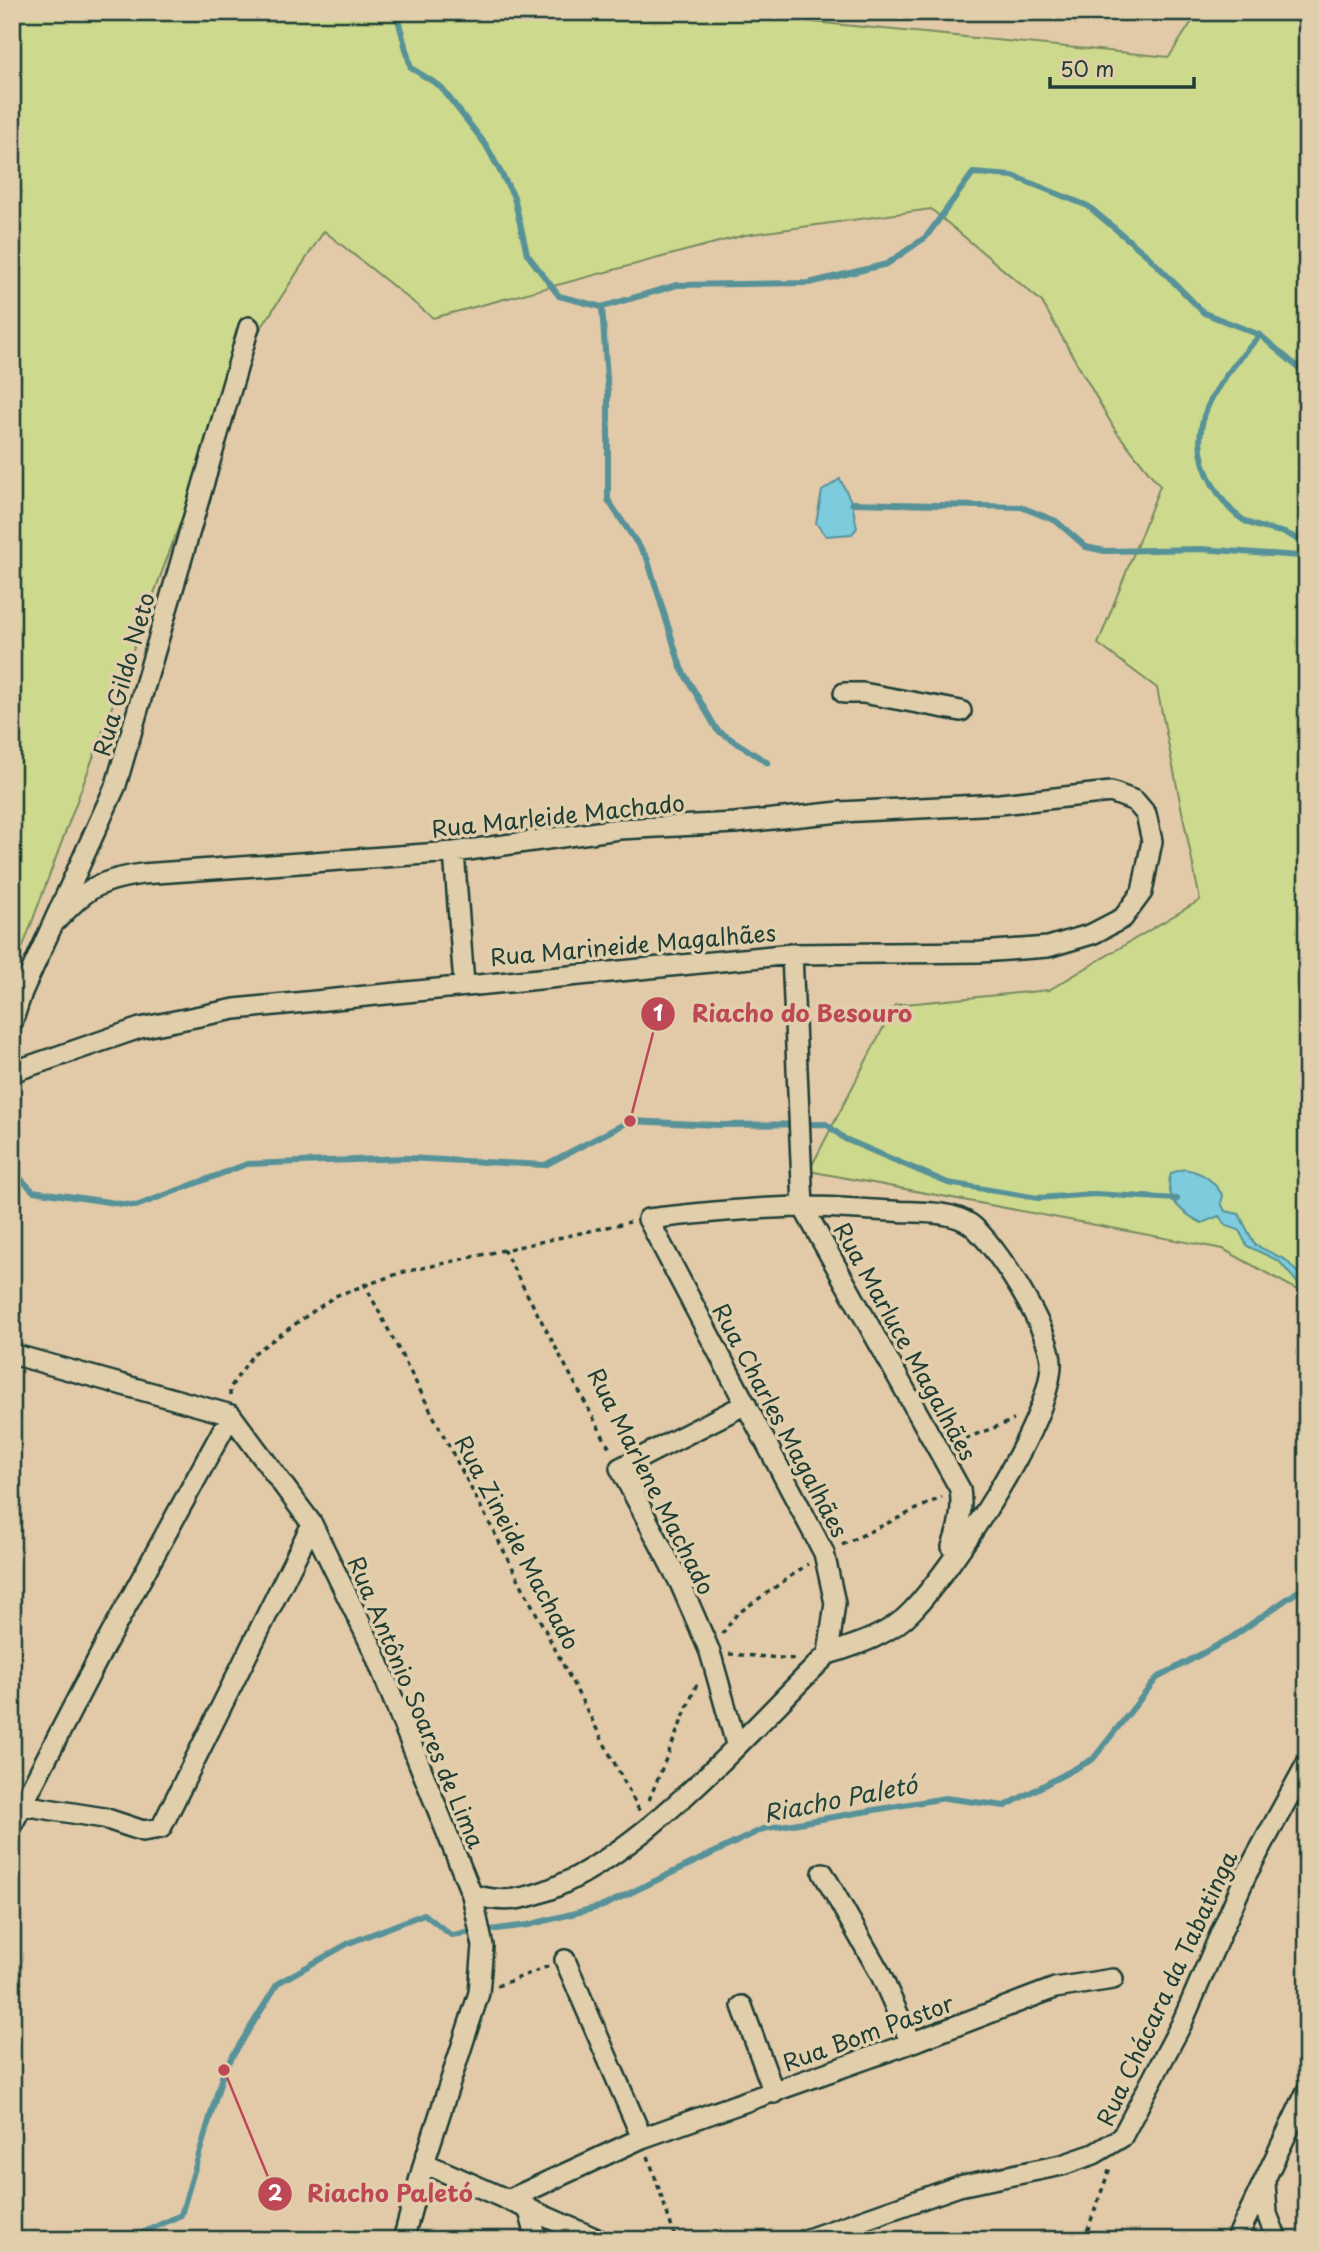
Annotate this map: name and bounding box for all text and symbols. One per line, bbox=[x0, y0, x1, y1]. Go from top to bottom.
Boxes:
scale bar bbox=[1050, 46, 1193, 90]
text: 50 m bbox=[1060, 52, 1114, 84]
street label: Rua Gildo Neto bbox=[83, 588, 163, 760]
street label: Rua Marleide Machado bbox=[430, 784, 686, 846]
street label: Rua Marineide Magalhães bbox=[489, 914, 777, 974]
callout: Riacho do Besouro bbox=[640, 991, 928, 1036]
text: Riacho do Besouro bbox=[692, 994, 912, 1030]
text: 1 bbox=[653, 996, 663, 1028]
street label: Rua Marluce Magalhães bbox=[826, 1215, 986, 1467]
street label: Rua Charles Magalhães bbox=[704, 1297, 858, 1543]
street label: Rua Marlene Machado bbox=[580, 1362, 724, 1600]
street label: Rua Zineide Machado bbox=[447, 1429, 589, 1655]
street label: Rua Antônio Soares de Lima bbox=[340, 1551, 495, 1854]
water label: Riacho Paletó bbox=[760, 1765, 922, 1831]
street label: Rua Chácara da Tabatinga bbox=[1087, 1845, 1245, 2131]
street label: Rua Bom Pastor bbox=[778, 1985, 959, 2079]
callout: Riacho Paletó bbox=[258, 2171, 488, 2216]
text: Riacho Paletó bbox=[307, 2174, 473, 2210]
text: 2 bbox=[268, 2176, 283, 2208]

